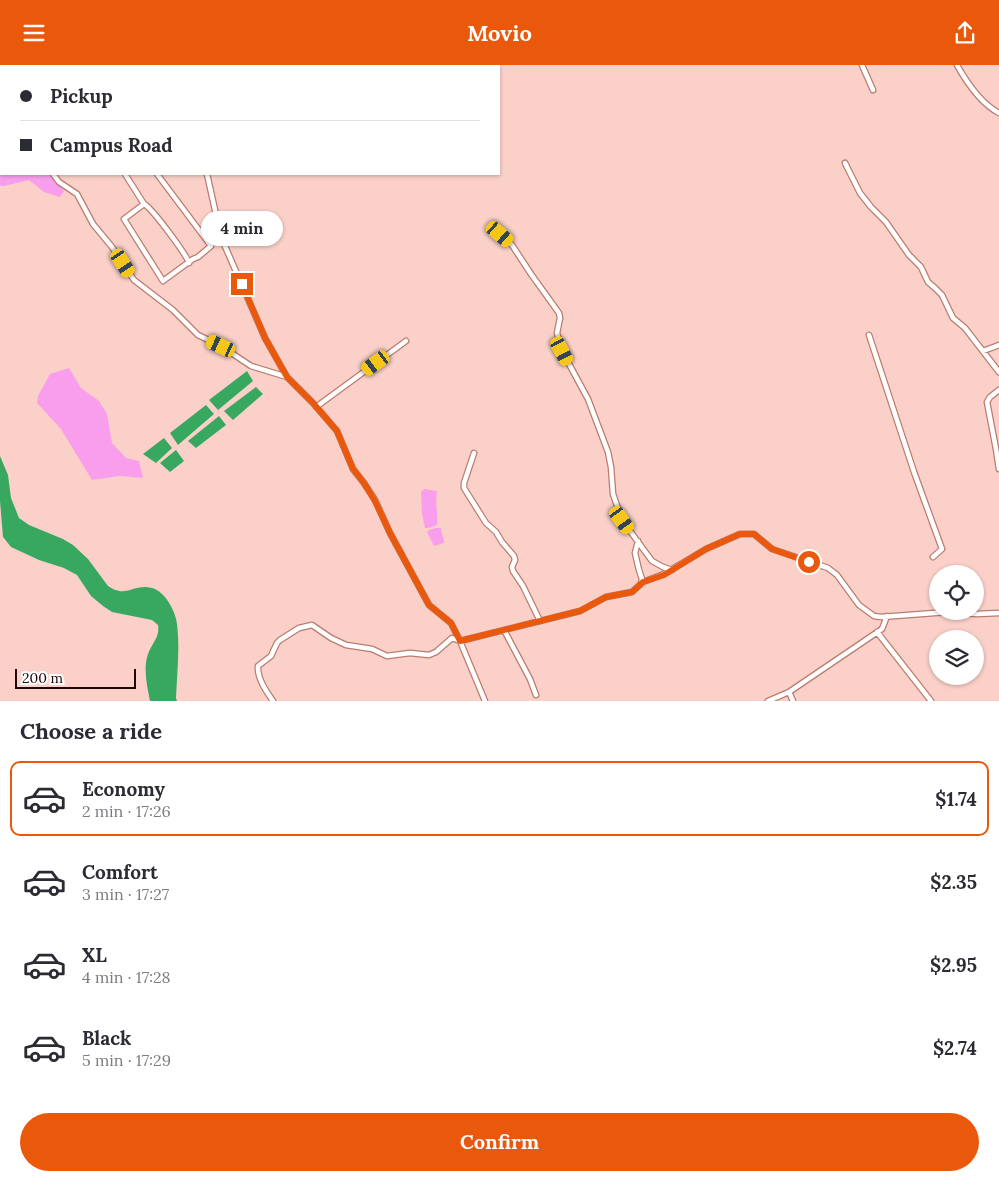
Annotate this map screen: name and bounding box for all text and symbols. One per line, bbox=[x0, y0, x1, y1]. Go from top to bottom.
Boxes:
icon: menu bbox=[20, 19, 48, 47]
text: Movio bbox=[467, 19, 532, 47]
icon: share bbox=[951, 19, 979, 47]
text: Pickup bbox=[50, 84, 113, 108]
text: Campus Road bbox=[50, 133, 173, 157]
callout: 4 min bbox=[201, 211, 283, 247]
text: 4 min bbox=[220, 218, 264, 238]
car bbox=[483, 218, 516, 250]
car bbox=[108, 246, 137, 280]
route end bbox=[231, 273, 253, 295]
car bbox=[204, 333, 237, 359]
car bbox=[548, 334, 575, 368]
car bbox=[359, 348, 392, 378]
car bbox=[607, 503, 636, 537]
route start bbox=[798, 551, 820, 573]
map controls bbox=[929, 565, 984, 685]
button: locate bbox=[929, 565, 984, 620]
button: layers bbox=[929, 630, 984, 685]
scale bar bbox=[15, 666, 136, 689]
text: 200 m bbox=[22, 669, 63, 687]
text: Choose a ride bbox=[20, 717, 162, 745]
icon: car bbox=[22, 776, 67, 821]
text: Economy bbox=[82, 777, 165, 801]
text: $1.74 bbox=[935, 787, 977, 811]
text: 2 min · 17:26 bbox=[82, 801, 171, 821]
icon: car bbox=[22, 859, 67, 904]
text: Comfort bbox=[82, 860, 158, 884]
text: $2.35 bbox=[930, 870, 977, 894]
text: 3 min · 17:27 bbox=[82, 884, 169, 904]
icon: car bbox=[22, 942, 67, 987]
text: XL bbox=[82, 943, 107, 967]
text: $2.95 bbox=[930, 953, 977, 977]
text: 4 min · 17:28 bbox=[82, 967, 171, 987]
icon: car bbox=[22, 1025, 67, 1070]
text: Black bbox=[82, 1026, 131, 1050]
text: $2.74 bbox=[933, 1036, 977, 1060]
text: 5 min · 17:29 bbox=[82, 1050, 171, 1070]
button: Confirm bbox=[20, 1113, 979, 1171]

